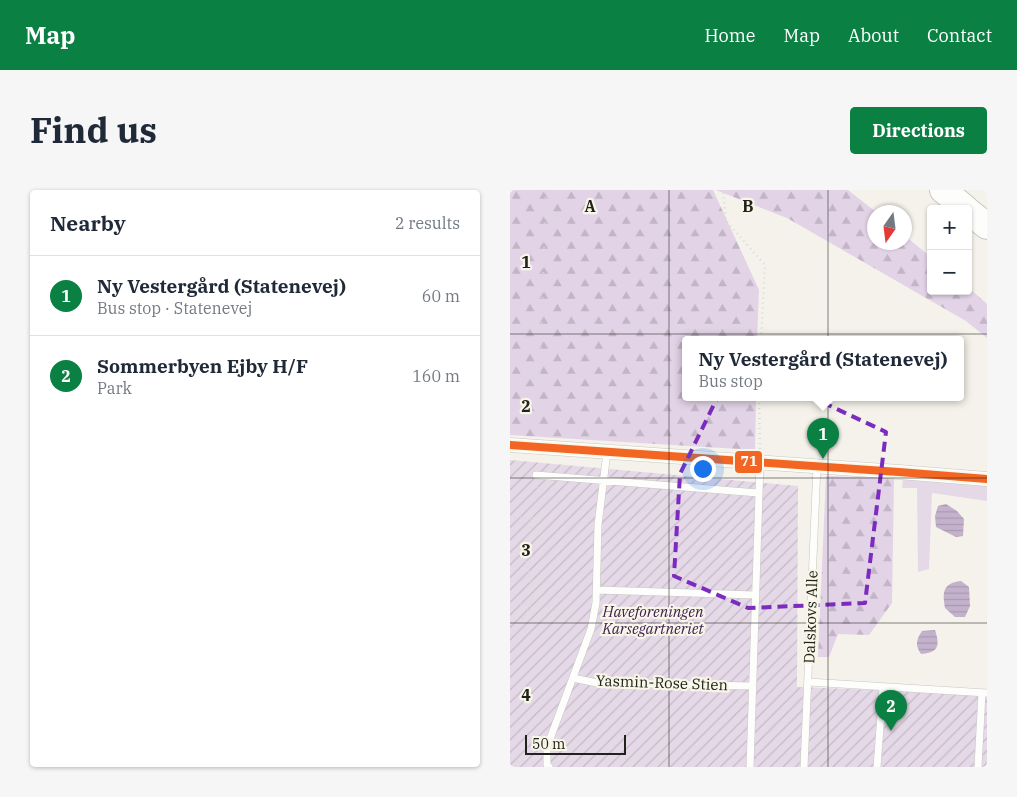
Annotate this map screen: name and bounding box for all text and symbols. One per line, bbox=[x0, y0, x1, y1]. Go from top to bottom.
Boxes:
text: Map bbox=[25, 19, 75, 51]
text: Home bbox=[704, 24, 756, 47]
text: Map bbox=[784, 24, 820, 47]
text: About bbox=[848, 24, 899, 47]
text: Contact bbox=[927, 24, 992, 47]
text: Find us bbox=[30, 107, 157, 153]
button: Directions bbox=[850, 107, 987, 154]
text: A bbox=[584, 196, 596, 216]
text: B bbox=[742, 196, 754, 216]
north arrow bbox=[867, 205, 912, 250]
map controls bbox=[927, 205, 972, 295]
button: + bbox=[927, 205, 972, 250]
text: Nearby bbox=[50, 209, 126, 237]
text: 2 results bbox=[395, 213, 460, 233]
button: − bbox=[927, 250, 972, 295]
text: 1 bbox=[521, 252, 531, 272]
text: Ny Vestergård (Statenevej) bbox=[97, 274, 346, 298]
text: 1 bbox=[61, 286, 71, 306]
text: 60 m bbox=[422, 286, 460, 306]
text: Bus stop · Statenevej bbox=[97, 298, 252, 318]
popup bbox=[682, 336, 964, 401]
text: Ny Vestergård (Statenevej) bbox=[699, 347, 947, 371]
text: Sommerbyen Ejby H/F bbox=[97, 354, 308, 378]
text: 2 bbox=[61, 366, 71, 386]
text: 160 m bbox=[412, 366, 460, 386]
text: Bus stop bbox=[699, 371, 763, 391]
text: Park bbox=[97, 378, 132, 398]
text: 2 bbox=[521, 396, 531, 416]
pin: 1 bbox=[807, 418, 839, 459]
line badge: 71 bbox=[734, 450, 763, 474]
text: 71 bbox=[741, 452, 757, 470]
your location bbox=[690, 456, 716, 482]
text: 3 bbox=[521, 540, 531, 560]
street label: Dalskovs Alle bbox=[799, 570, 822, 664]
park label: Haveforeningen Karsegartneriet bbox=[601, 602, 704, 638]
street label: Yasmin-Rose Stien bbox=[596, 671, 729, 694]
text: 4 bbox=[521, 685, 531, 705]
pin: 2 bbox=[875, 690, 907, 731]
scale bar bbox=[525, 732, 626, 755]
text: 50 m bbox=[532, 735, 565, 753]

